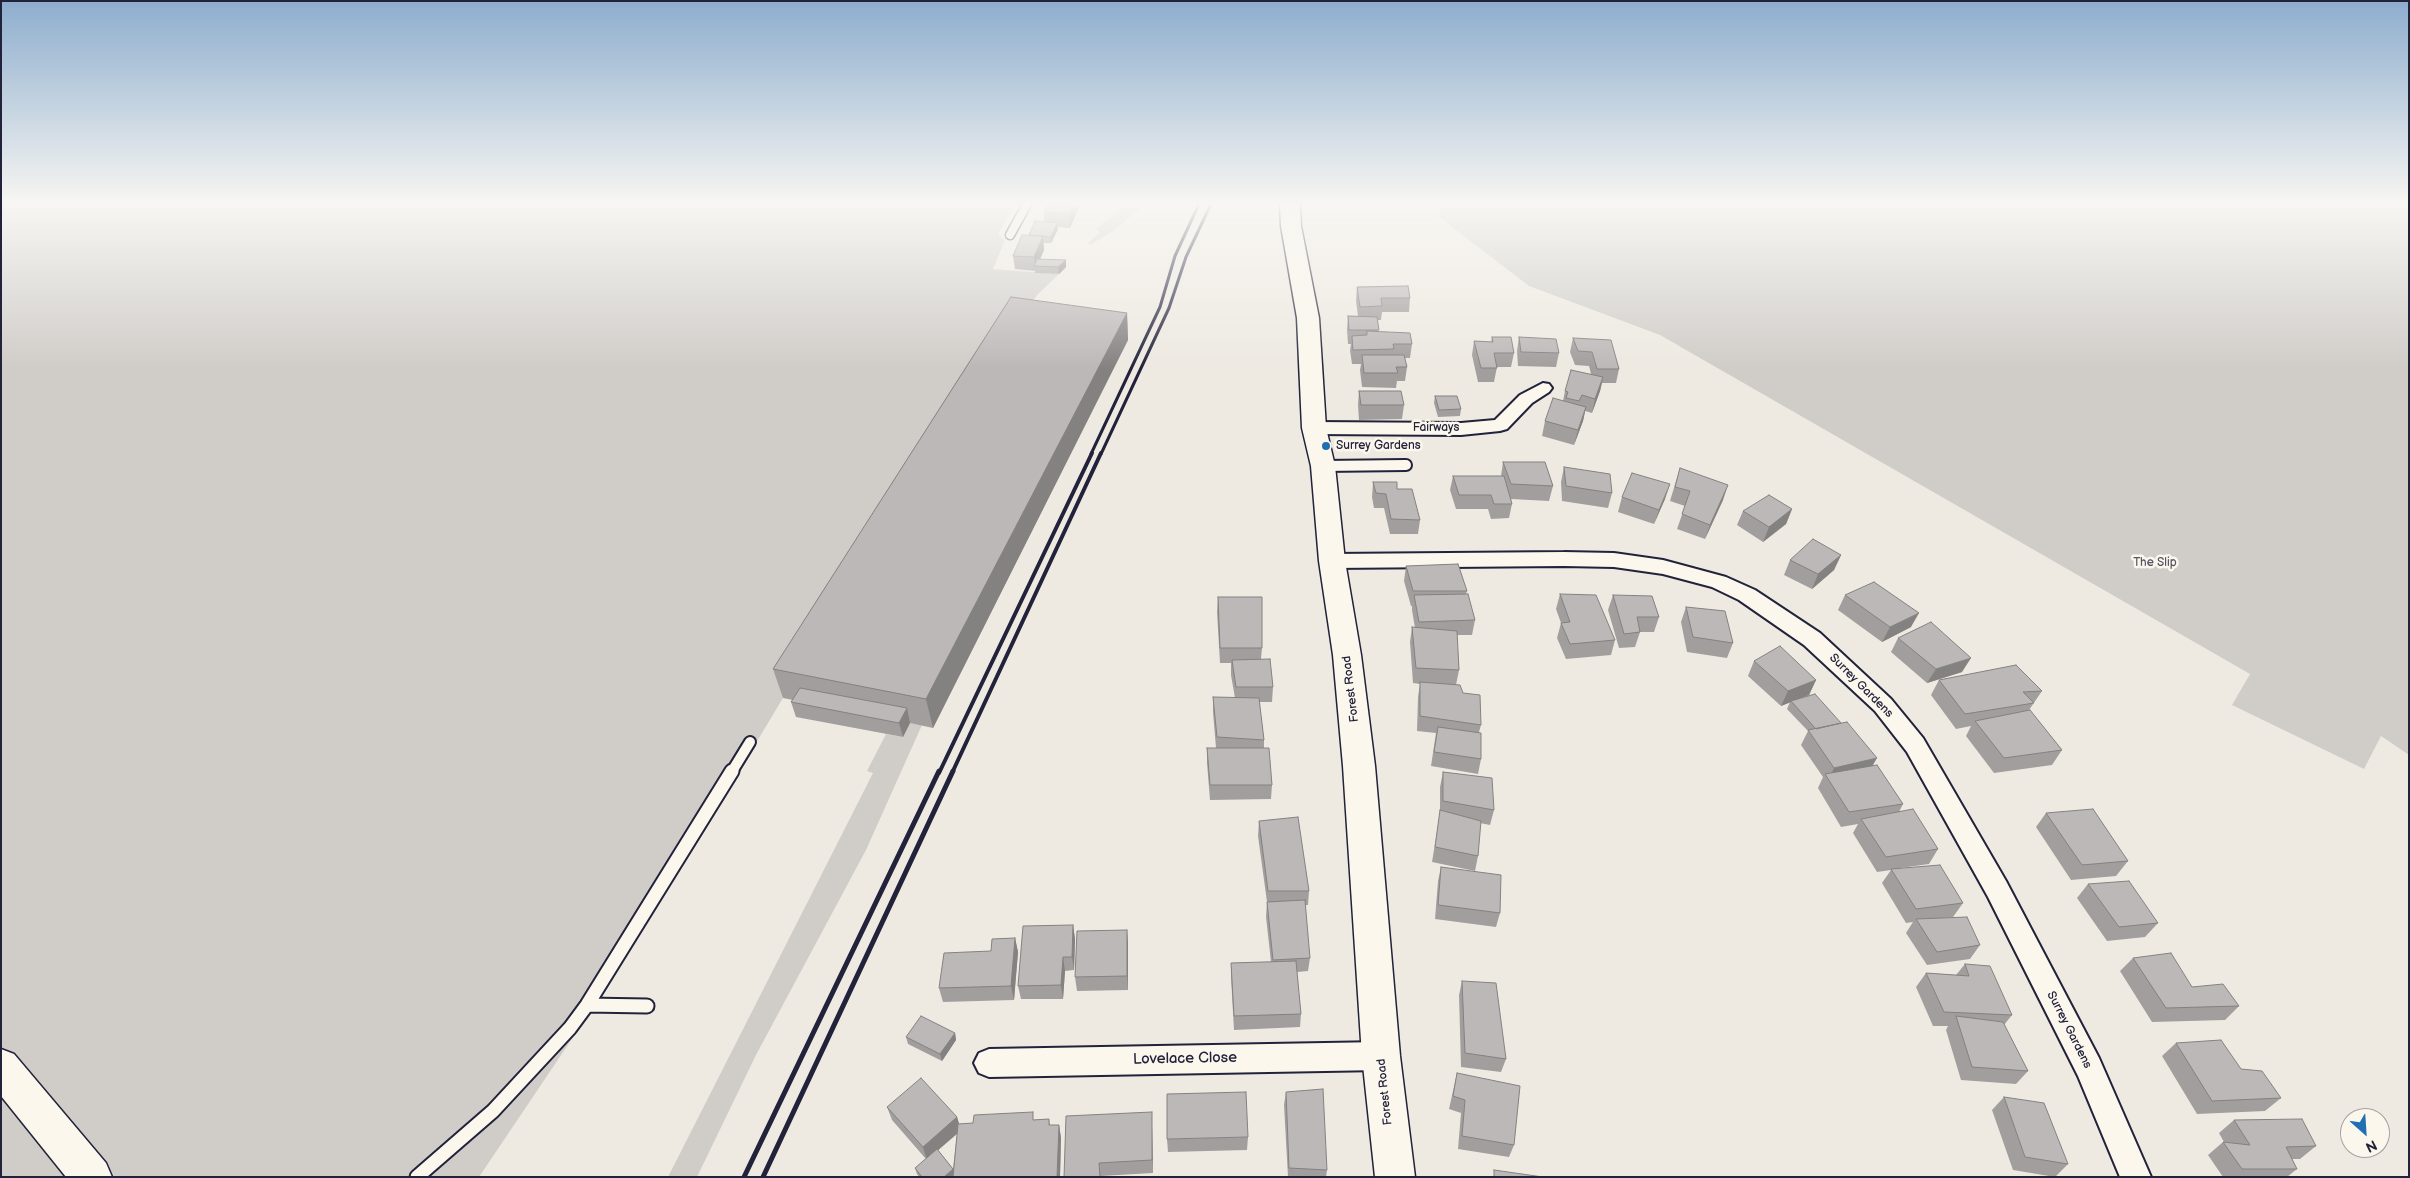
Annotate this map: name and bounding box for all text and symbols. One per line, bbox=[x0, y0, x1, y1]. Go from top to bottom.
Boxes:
street label: Fairways bbox=[1413, 421, 1459, 435]
place label: Surrey Gardens bbox=[1336, 439, 1421, 453]
marker: Surrey Gardens bbox=[1320, 440, 1332, 452]
park label: The Slip bbox=[2133, 556, 2177, 570]
street label: Surrey Gardens bbox=[1826, 651, 1896, 721]
street label: Forest Road bbox=[1340, 655, 1362, 723]
street label: Surrey Gardens bbox=[2043, 989, 2095, 1071]
street label: Lovelace Close bbox=[1133, 1049, 1237, 1069]
street label: Forest Road bbox=[1374, 1058, 1396, 1126]
north arrow bbox=[2340, 1108, 2390, 1158]
text: N bbox=[2363, 1136, 2380, 1156]

